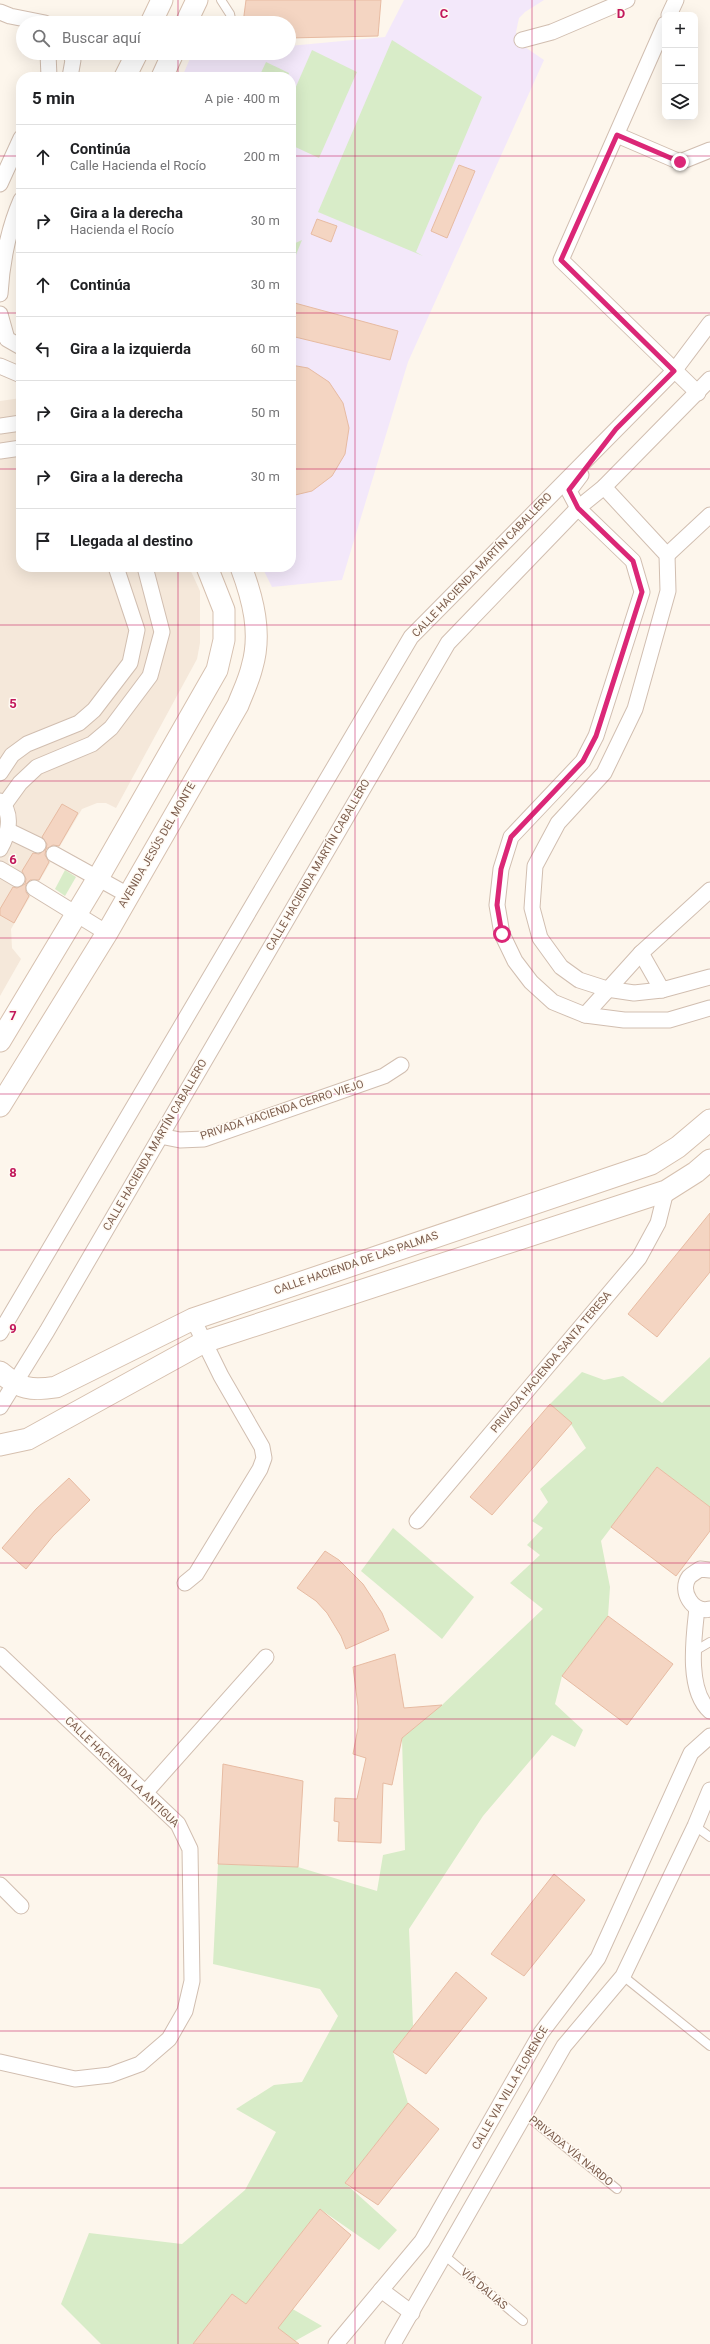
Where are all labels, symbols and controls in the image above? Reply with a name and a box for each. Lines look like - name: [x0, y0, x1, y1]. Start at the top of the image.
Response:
- text: C: [440, 6, 449, 21]
- text: D: [617, 6, 625, 21]
- map controls: [662, 12, 698, 120]
- button: +: [662, 12, 698, 48]
- search box: [16, 16, 296, 60]
- icon: search: [30, 27, 52, 49]
- text: Buscar aquí: [62, 29, 141, 47]
- button: −: [662, 48, 698, 84]
- button: layers: [662, 84, 698, 120]
- text: 5 min: [32, 88, 75, 108]
- text: A pie · 400 m: [205, 91, 280, 106]
- text: Continúa: [70, 140, 131, 158]
- icon: ahead: [32, 146, 54, 168]
- text: 200 m: [243, 149, 280, 164]
- route end: [671, 153, 689, 171]
- text: Calle Hacienda el Rocío: [70, 158, 206, 173]
- text: Gira a la derecha: [70, 204, 183, 222]
- icon: right: [32, 210, 54, 232]
- text: 30 m: [251, 213, 280, 228]
- text: Hacienda el Rocío: [70, 222, 174, 237]
- icon: ahead: [32, 274, 54, 296]
- text: Continúa: [70, 276, 131, 294]
- text: 30 m: [251, 277, 280, 292]
- icon: left: [32, 338, 54, 360]
- text: Gira a la izquierda: [70, 340, 191, 358]
- text: 60 m: [251, 341, 280, 356]
- icon: right: [32, 402, 54, 424]
- text: Gira a la derecha: [70, 404, 183, 422]
- text: 50 m: [251, 405, 280, 420]
- icon: right: [32, 466, 54, 488]
- text: Gira a la derecha: [70, 468, 183, 486]
- text: 30 m: [251, 469, 280, 484]
- street label: CALLE HACIENDA MARTÍN CABALLERO: [409, 490, 555, 640]
- icon: arrive: [32, 530, 54, 552]
- text: Llegada al destino: [70, 532, 193, 550]
- text: 5: [9, 696, 17, 711]
- street label: CALLE HACIENDA MARTÍN CABALLERO: [263, 777, 373, 953]
- street label: AVENIDA JESÚS DEL MONTE: [116, 780, 198, 910]
- text: 6: [9, 852, 17, 867]
- route start: [493, 925, 511, 943]
- text: 7: [9, 1008, 17, 1023]
- street label: CALLE HACIENDA MARTÍN CABALLERO: [100, 1057, 210, 1233]
- street label: PRIVADA HACIENDA CERRO VIEJO: [199, 1077, 365, 1143]
- text: 8: [9, 1165, 17, 1180]
- street label: CALLE HACIENDA DE LAS PALMAS: [272, 1229, 440, 1297]
- street label: PRIVADA HACIENDA SANTA TERESA: [488, 1288, 615, 1435]
- text: 9: [9, 1321, 17, 1336]
- street label: CALLE HACIENDA LA ANTIGUA: [62, 1714, 182, 1831]
- street label: CALLE VIA VILLA FLORENCE: [469, 2024, 551, 2152]
- street label: PRIVADA VÍA NARDO: [526, 2113, 616, 2189]
- street label: VÍA DALIAS: [458, 2266, 510, 2313]

